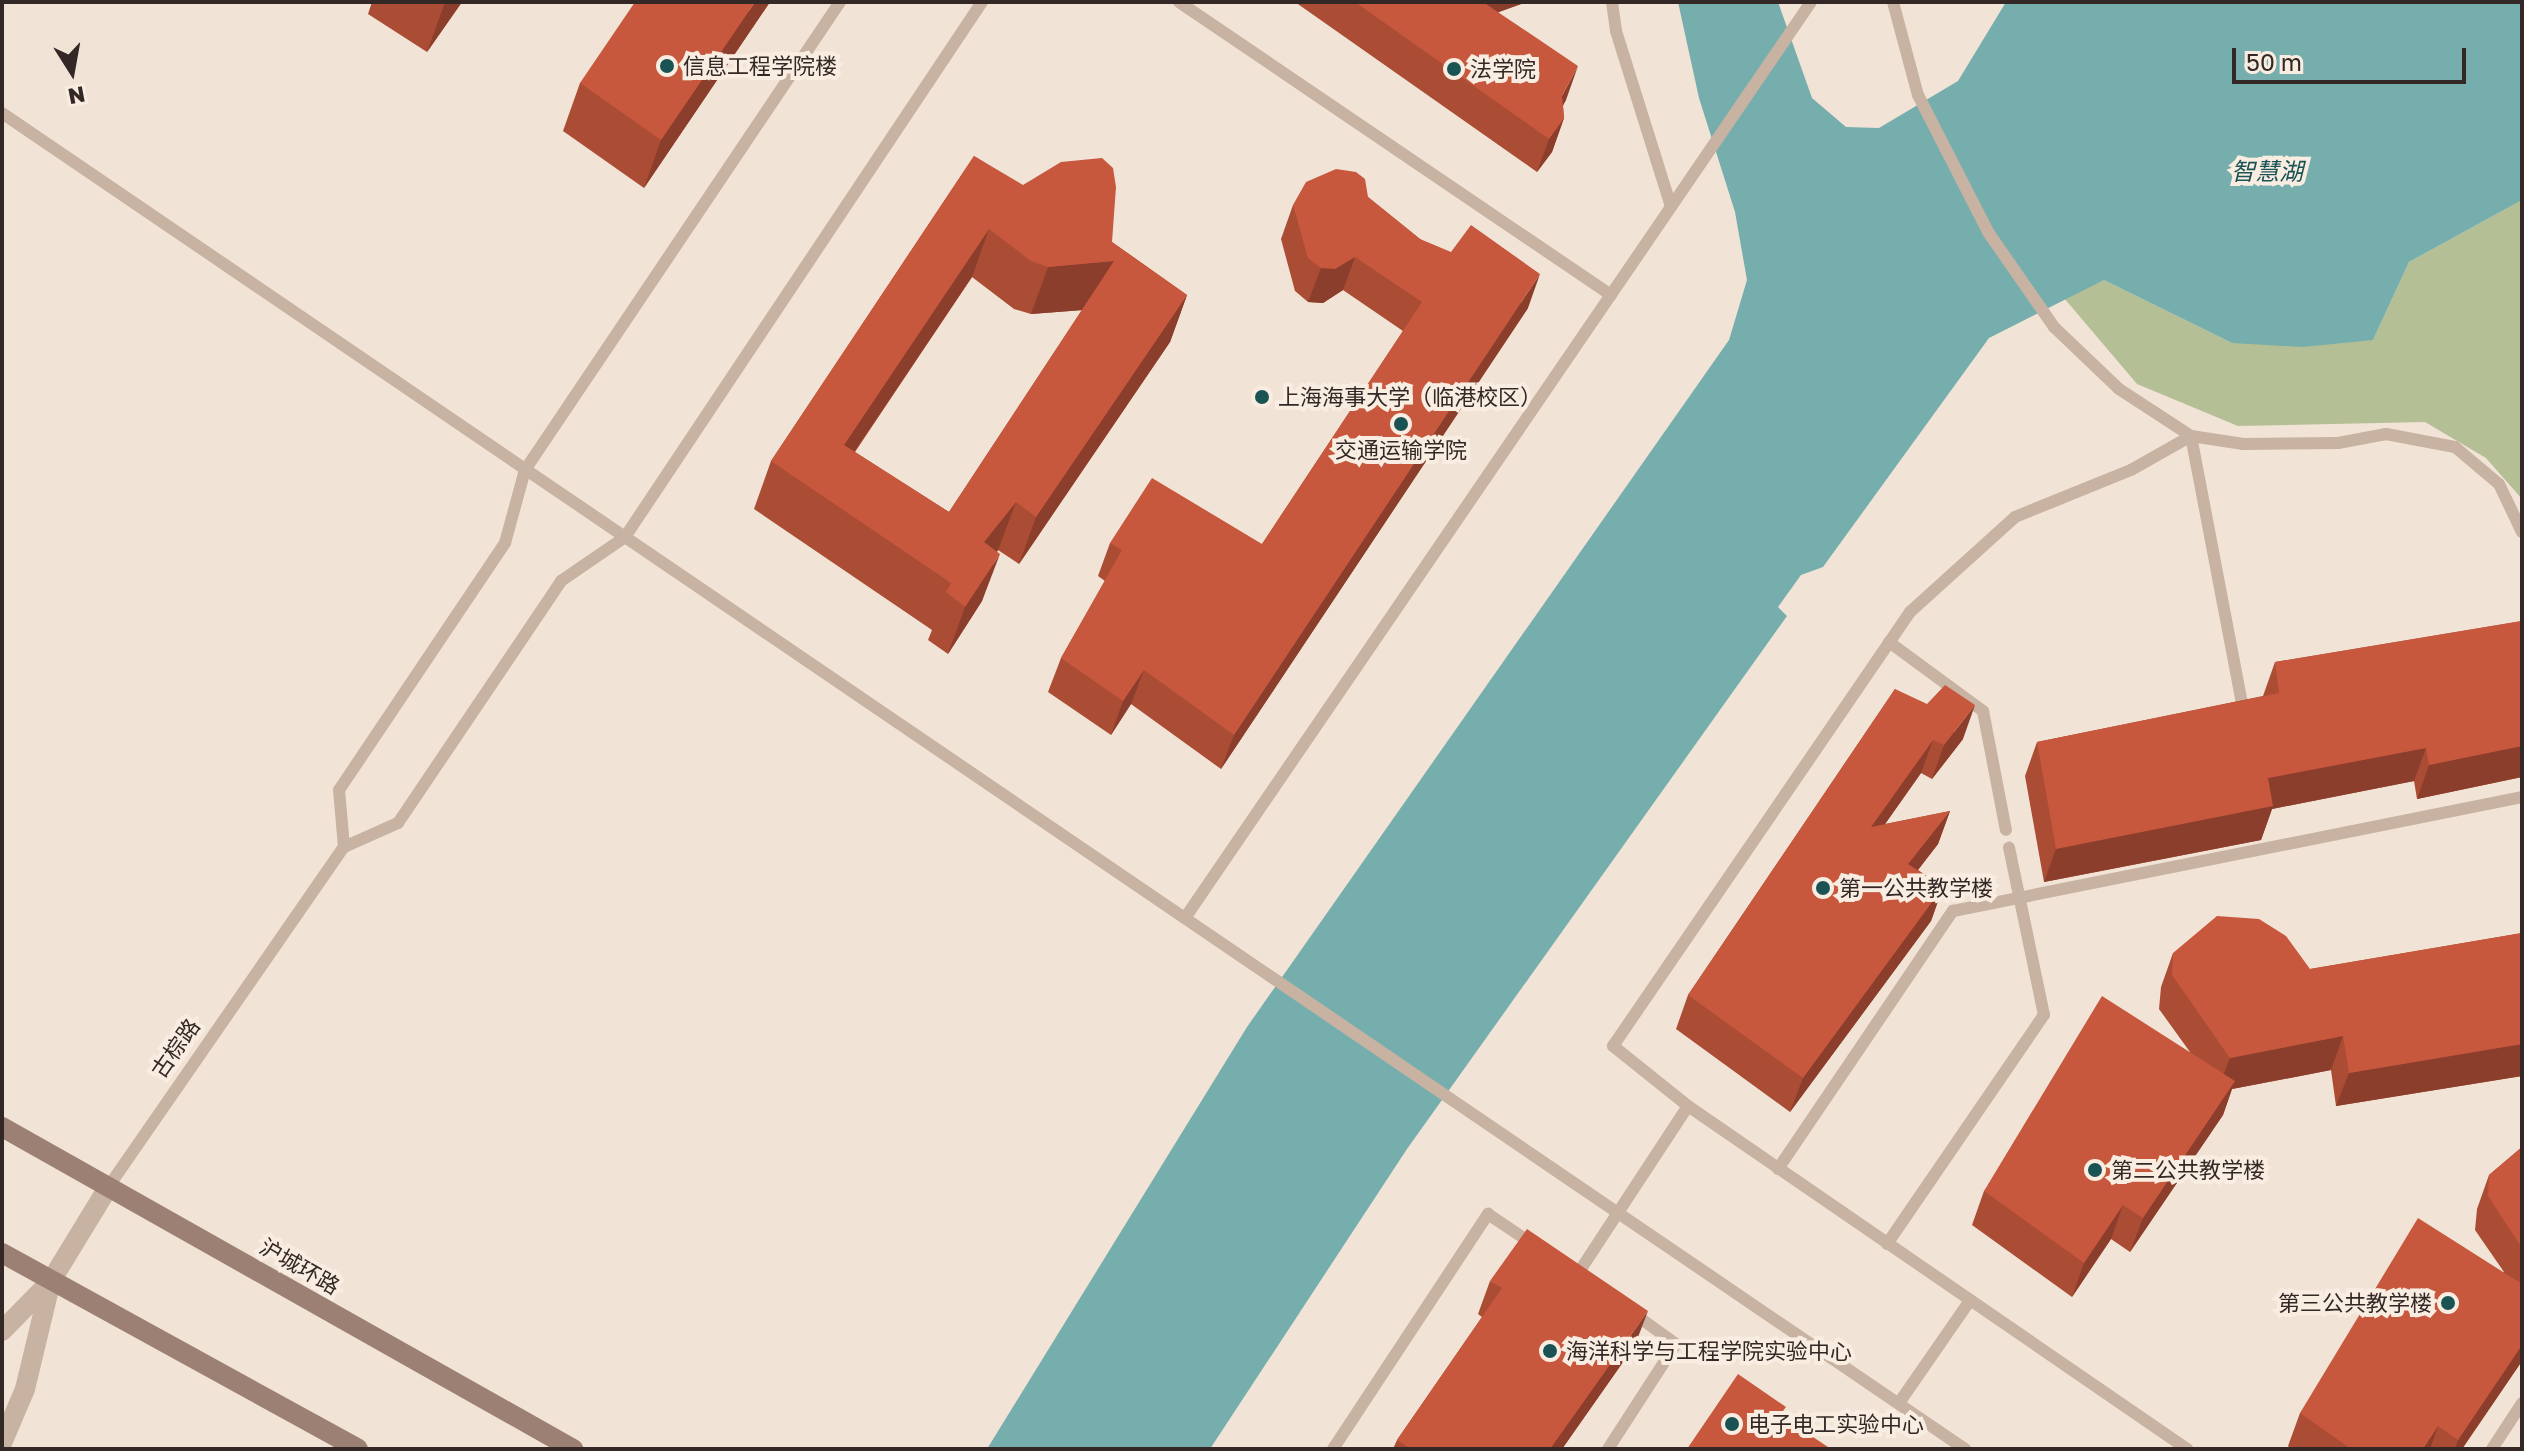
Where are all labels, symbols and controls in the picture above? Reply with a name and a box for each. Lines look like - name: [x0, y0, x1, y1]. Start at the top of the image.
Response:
- north arrow: [32, 32, 112, 112]
- scale bar: [2236, 32, 2470, 82]
- text: 50 m: [2246, 47, 2302, 76]
- place label: 信息工程学院楼: [683, 53, 837, 79]
- place label: 法学院: [1470, 56, 1536, 82]
- marker: 信息工程学院楼: [658, 57, 676, 75]
- marker: 法学院: [1445, 60, 1463, 78]
- text: N: [66, 81, 87, 111]
- water label: 智慧湖: [2231, 157, 2303, 185]
- place label: 上海海事大学（临港校区）: [1278, 384, 1542, 410]
- marker: 上海海事大学（临港校区）: [1253, 388, 1271, 406]
- marker: 交通运输学院: [1392, 415, 1410, 433]
- place label: 交通运输学院: [1335, 437, 1467, 463]
- place label: 第一公共教学楼: [1839, 875, 1993, 901]
- marker: 第一公共教学楼: [1814, 879, 1832, 897]
- street label: 古棕路: [145, 1013, 205, 1083]
- place label: 第二公共教学楼: [2111, 1157, 2265, 1183]
- marker: 第二公共教学楼: [2086, 1161, 2104, 1179]
- street label: 沪城环路: [255, 1233, 345, 1299]
- place label: 第三公共教学楼: [2278, 1290, 2432, 1316]
- marker: 第三公共教学楼: [2439, 1294, 2457, 1312]
- place label: 海洋科学与工程学院实验中心: [1566, 1338, 1852, 1364]
- marker: 海洋科学与工程学院实验中心: [1541, 1342, 1559, 1360]
- place label: 电子电工实验中心: [1748, 1411, 1924, 1437]
- marker: 电子电工实验中心: [1723, 1415, 1741, 1433]

